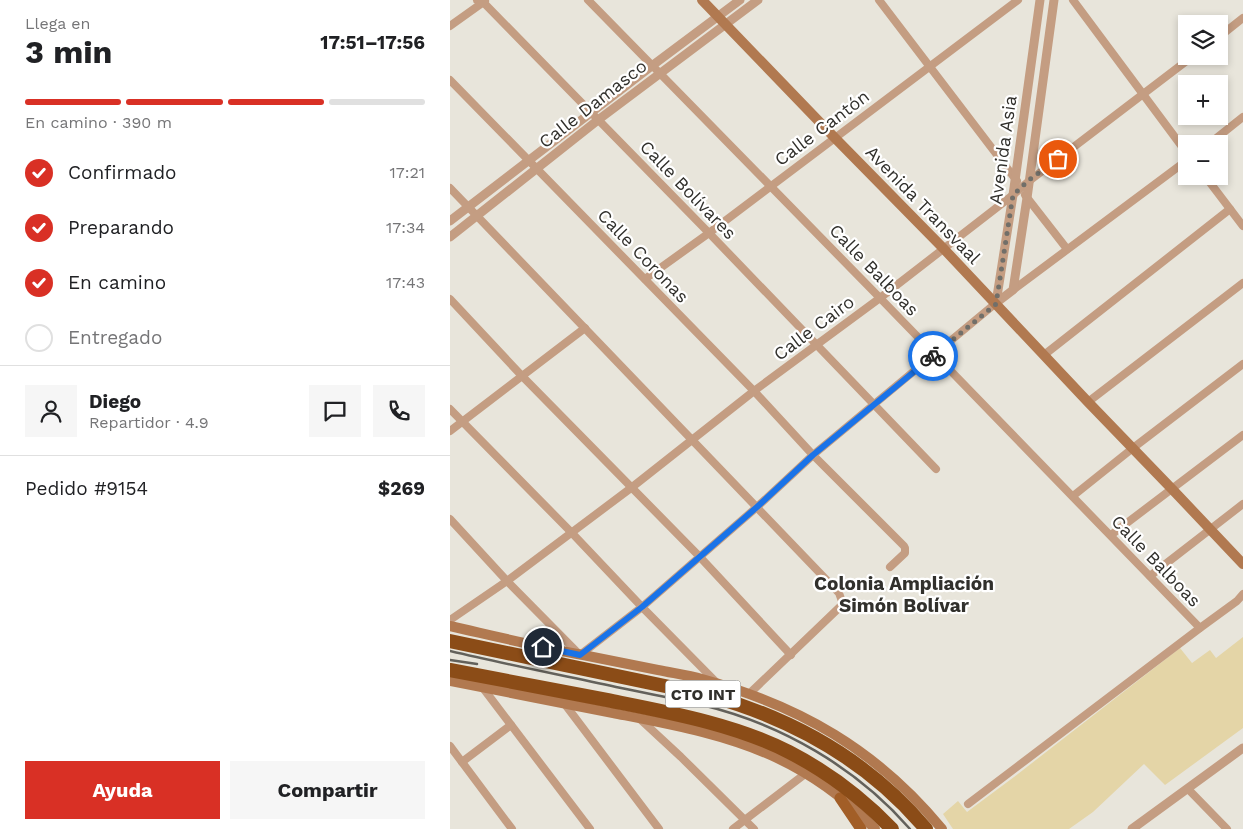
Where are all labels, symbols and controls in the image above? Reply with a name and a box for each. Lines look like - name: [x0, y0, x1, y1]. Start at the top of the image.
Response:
- text: Llega en: [25, 14, 91, 33]
- map controls: [1178, 15, 1228, 185]
- button: layers: [1178, 15, 1228, 65]
- text: 17:51–17:56: [320, 31, 425, 54]
- text: 3 min: [25, 33, 112, 71]
- street label: Calle Damasco: [535, 55, 651, 152]
- button: +: [1178, 75, 1228, 125]
- street label: Calle Cantón: [770, 85, 873, 170]
- street label: Avenida Asia: [984, 94, 1021, 206]
- text: En camino · 390 m: [25, 113, 172, 132]
- button: −: [1178, 135, 1228, 185]
- street label: Calle Bolívares: [636, 136, 741, 243]
- pin: [1037, 138, 1079, 180]
- street label: Avenida Transvaal: [862, 141, 985, 268]
- icon: bag: [1044, 145, 1072, 173]
- icon: check: [25, 159, 53, 187]
- text: Confirmado: [68, 161, 177, 184]
- text: 17:21: [389, 163, 425, 182]
- street label: Calle Coronas: [593, 205, 693, 307]
- icon: check: [25, 214, 53, 242]
- text: Preparando: [68, 216, 174, 239]
- text: 17:34: [386, 218, 425, 237]
- street label: Calle Balboas: [825, 219, 923, 320]
- icon: check: [25, 269, 53, 297]
- text: En camino: [68, 271, 166, 294]
- text: 17:43: [386, 273, 425, 292]
- street label: Calle Cairo: [769, 291, 858, 365]
- text: Entregado: [68, 326, 162, 349]
- courier: [908, 331, 958, 381]
- icon: bike: [919, 342, 947, 370]
- button: person: [25, 385, 77, 437]
- button: chat: [309, 385, 361, 437]
- button: phone: [373, 385, 425, 437]
- text: Diego: [89, 390, 141, 413]
- text: Repartidor · 4.9: [89, 413, 209, 432]
- text: Pedido #9154: [25, 477, 148, 500]
- text: $269: [378, 477, 425, 500]
- street label: Calle Balboas: [1107, 510, 1205, 611]
- district label: Colonia Ampliación Simón Bolívar: [814, 572, 994, 617]
- pin: [522, 626, 564, 668]
- icon: home: [529, 633, 557, 661]
- road number: CTO INT: [666, 681, 740, 708]
- button: Ayuda: [25, 761, 220, 819]
- button: Compartir: [230, 761, 425, 819]

